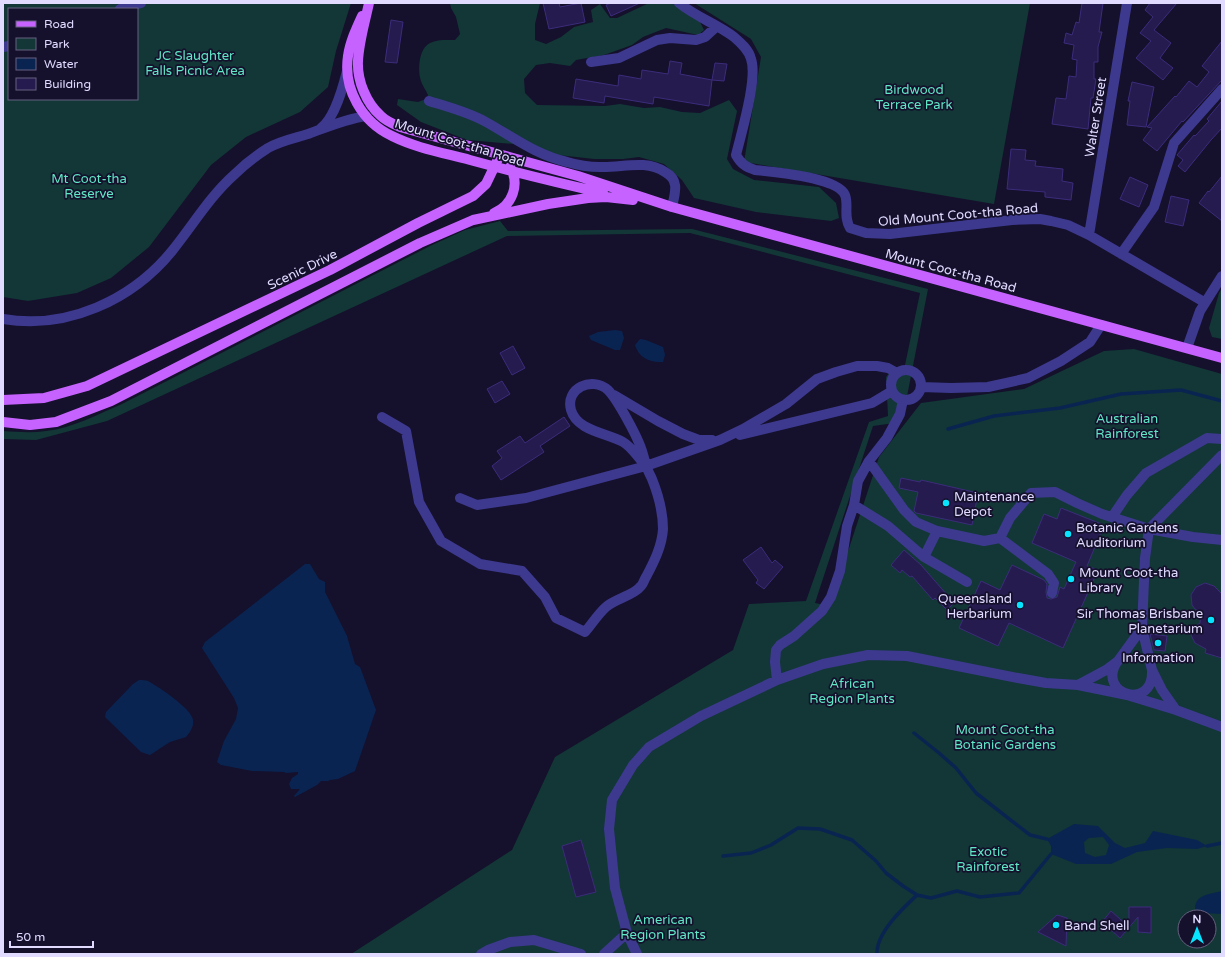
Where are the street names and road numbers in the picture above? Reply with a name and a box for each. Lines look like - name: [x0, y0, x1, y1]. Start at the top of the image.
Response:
- street label: Walter Street: [1082, 76, 1110, 158]
- street label: Mount Coot-tha Road: [393, 116, 527, 170]
- street label: Old Mount Coot-tha Road: [877, 200, 1039, 230]
- street label: Scenic Drive: [265, 246, 340, 294]
- street label: Mount Coot-tha Road: [883, 246, 1018, 296]

